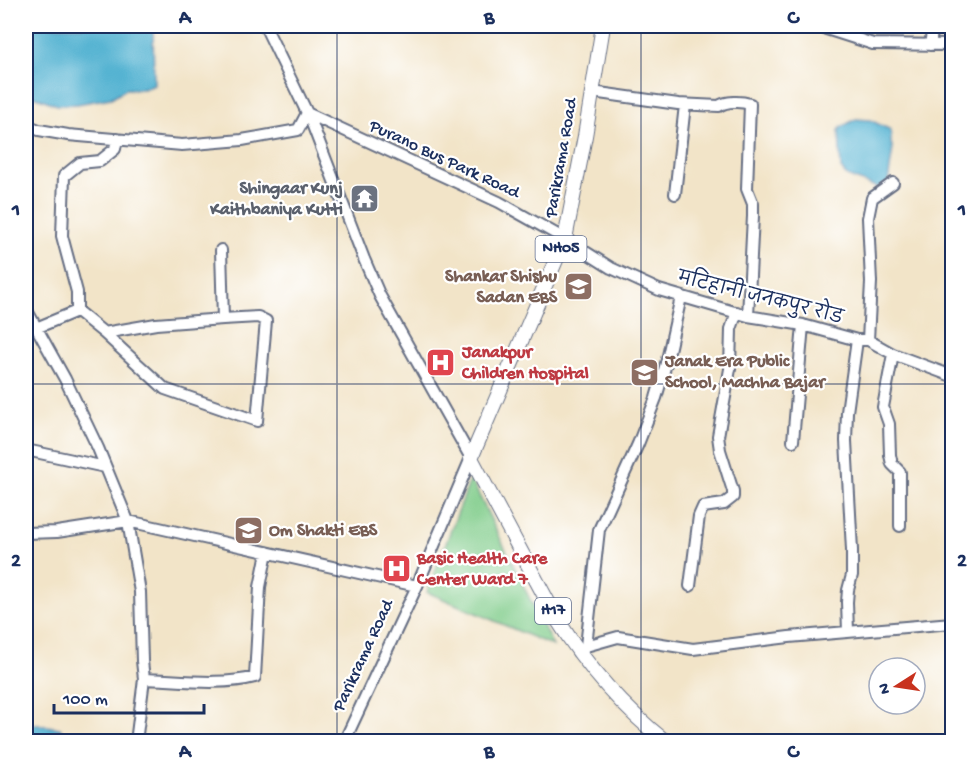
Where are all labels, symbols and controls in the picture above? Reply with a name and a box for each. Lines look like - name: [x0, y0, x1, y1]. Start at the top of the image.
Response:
- text: A: [178, 8, 193, 31]
- text: B: [483, 8, 495, 31]
- text: C: [787, 8, 801, 31]
- street label: Parikrama Road: [541, 95, 583, 220]
- street label: Purano Bus Park Road: [365, 116, 524, 205]
- place label: Shingaar Kunj Kaithbaniya Kutti: [209, 179, 343, 221]
- temple icon: Shingaar Kunj Kaithbaniya Kutti: [348, 183, 380, 215]
- text: 1: [11, 200, 20, 223]
- text: 1: [957, 200, 966, 223]
- road number: NH05: [536, 236, 586, 262]
- street label: मटिहानी जनकपुर रोड: [674, 262, 848, 331]
- place label: Shankar Shishu Sadan EBS: [445, 267, 558, 309]
- school or university icon: Shankar Shishu Sadan EBS: [562, 271, 594, 303]
- place label: Janakpur Children Hospital: [461, 343, 589, 385]
- hospital icon: Janakpur Children Hospital: [425, 347, 457, 379]
- place label: Janak Era Public School, Machha Bajar: [664, 352, 827, 394]
- school or university icon: Janak Era Public School, Machha Bajar: [628, 356, 660, 388]
- school or university icon: Om Shakti EBS: [232, 515, 264, 547]
- place label: Om Shakti EBS: [269, 521, 378, 542]
- place label: Basic Health Care Center Ward 7: [416, 549, 548, 591]
- text: 2: [11, 551, 21, 574]
- text: 2: [957, 551, 967, 574]
- hospital icon: Basic Health Care Center Ward 7: [380, 553, 412, 585]
- street label: Parikrama Road: [329, 595, 400, 716]
- road number: H17: [535, 598, 571, 624]
- north arrow: [867, 656, 927, 716]
- scale bar: [54, 677, 204, 715]
- text: N: [875, 681, 896, 695]
- text: 100 m: [62, 690, 108, 711]
- text: A: [178, 742, 193, 765]
- text: B: [483, 742, 495, 765]
- text: C: [787, 742, 801, 765]

